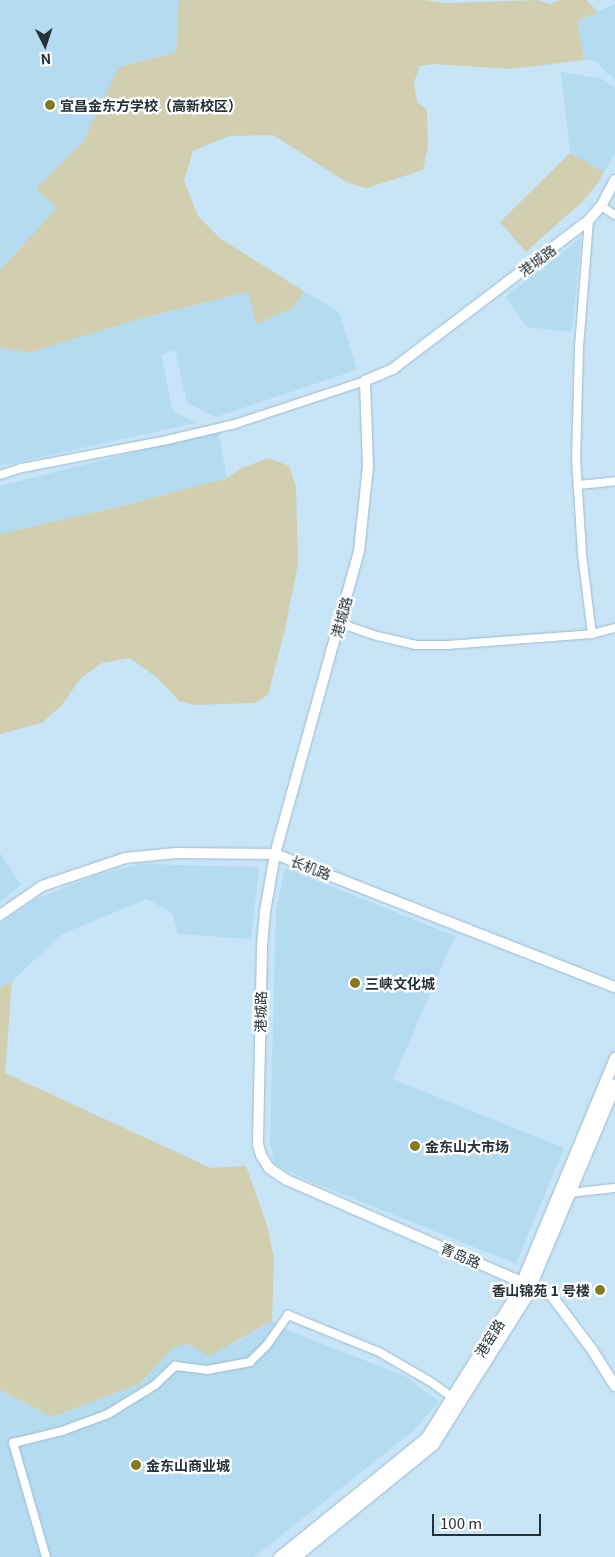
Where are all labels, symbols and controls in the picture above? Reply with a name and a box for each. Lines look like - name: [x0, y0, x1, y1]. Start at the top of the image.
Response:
- north arrow: [20, 20, 70, 70]
- text: N: [40, 50, 52, 70]
- place label: 宜昌金东方学校（高新校区）: [60, 97, 242, 113]
- marker: 宜昌金东方学校（高新校区）: [44, 99, 56, 111]
- street label: 港城路: [515, 241, 559, 279]
- street label: 港城路: [327, 595, 355, 639]
- street label: 长机路: [288, 852, 334, 882]
- place label: 三峡文化城: [365, 975, 435, 991]
- marker: 三峡文化城: [349, 977, 361, 989]
- street label: 港城路: [251, 991, 269, 1033]
- place label: 金东山大市场: [425, 1138, 509, 1154]
- marker: 金东山大市场: [409, 1140, 421, 1152]
- street label: 青岛路: [438, 1239, 484, 1271]
- place label: 香山锦苑 1 号楼: [491, 1282, 590, 1298]
- marker: 香山锦苑 1 号楼: [594, 1284, 606, 1296]
- street label: 港窑路: [471, 1316, 507, 1360]
- place label: 金东山商业城: [146, 1457, 230, 1473]
- marker: 金东山商业城: [130, 1459, 142, 1471]
- scale bar: [435, 1504, 544, 1536]
- text: 100 m: [440, 1512, 482, 1533]

